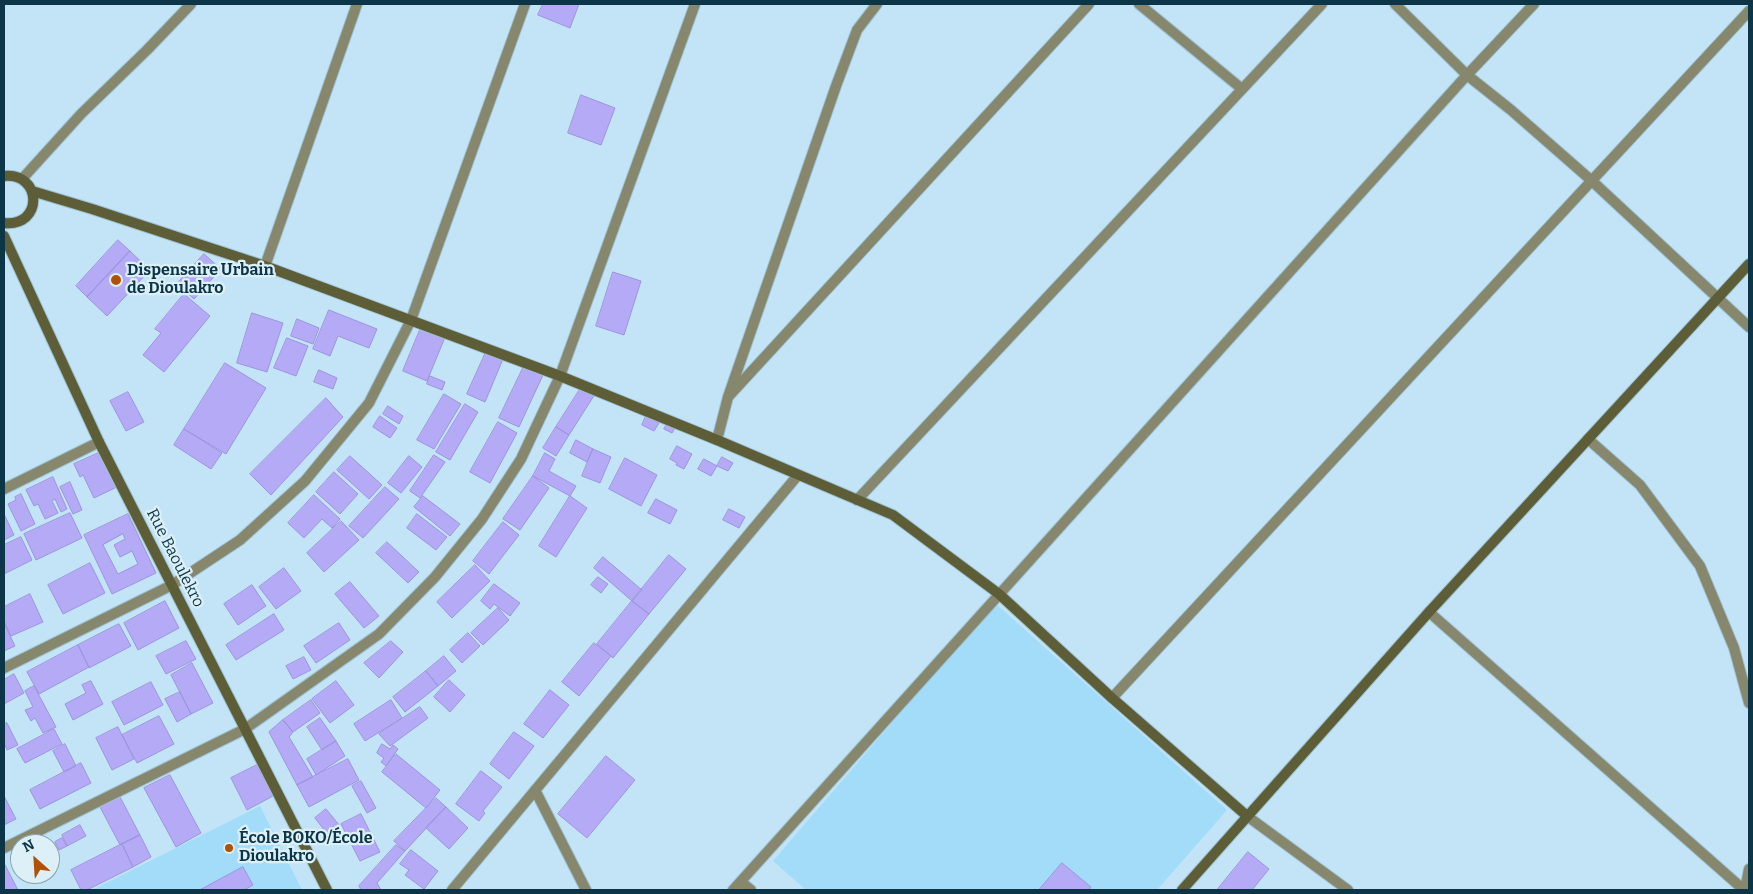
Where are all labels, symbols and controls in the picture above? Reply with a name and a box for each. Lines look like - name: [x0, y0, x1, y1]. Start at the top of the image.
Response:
- place label: Dispensaire Urbain de Dioulakro: [127, 261, 274, 299]
- marker: Dispensaire Urbain de Dioulakro: [109, 273, 123, 287]
- street label: Rue Baoulekro: [142, 506, 208, 610]
- place label: École BOKO/École Dioulakro: [239, 829, 372, 867]
- north arrow: [10, 834, 60, 884]
- text: N: [20, 836, 37, 856]
- marker: École BOKO/École Dioulakro: [223, 842, 235, 854]

